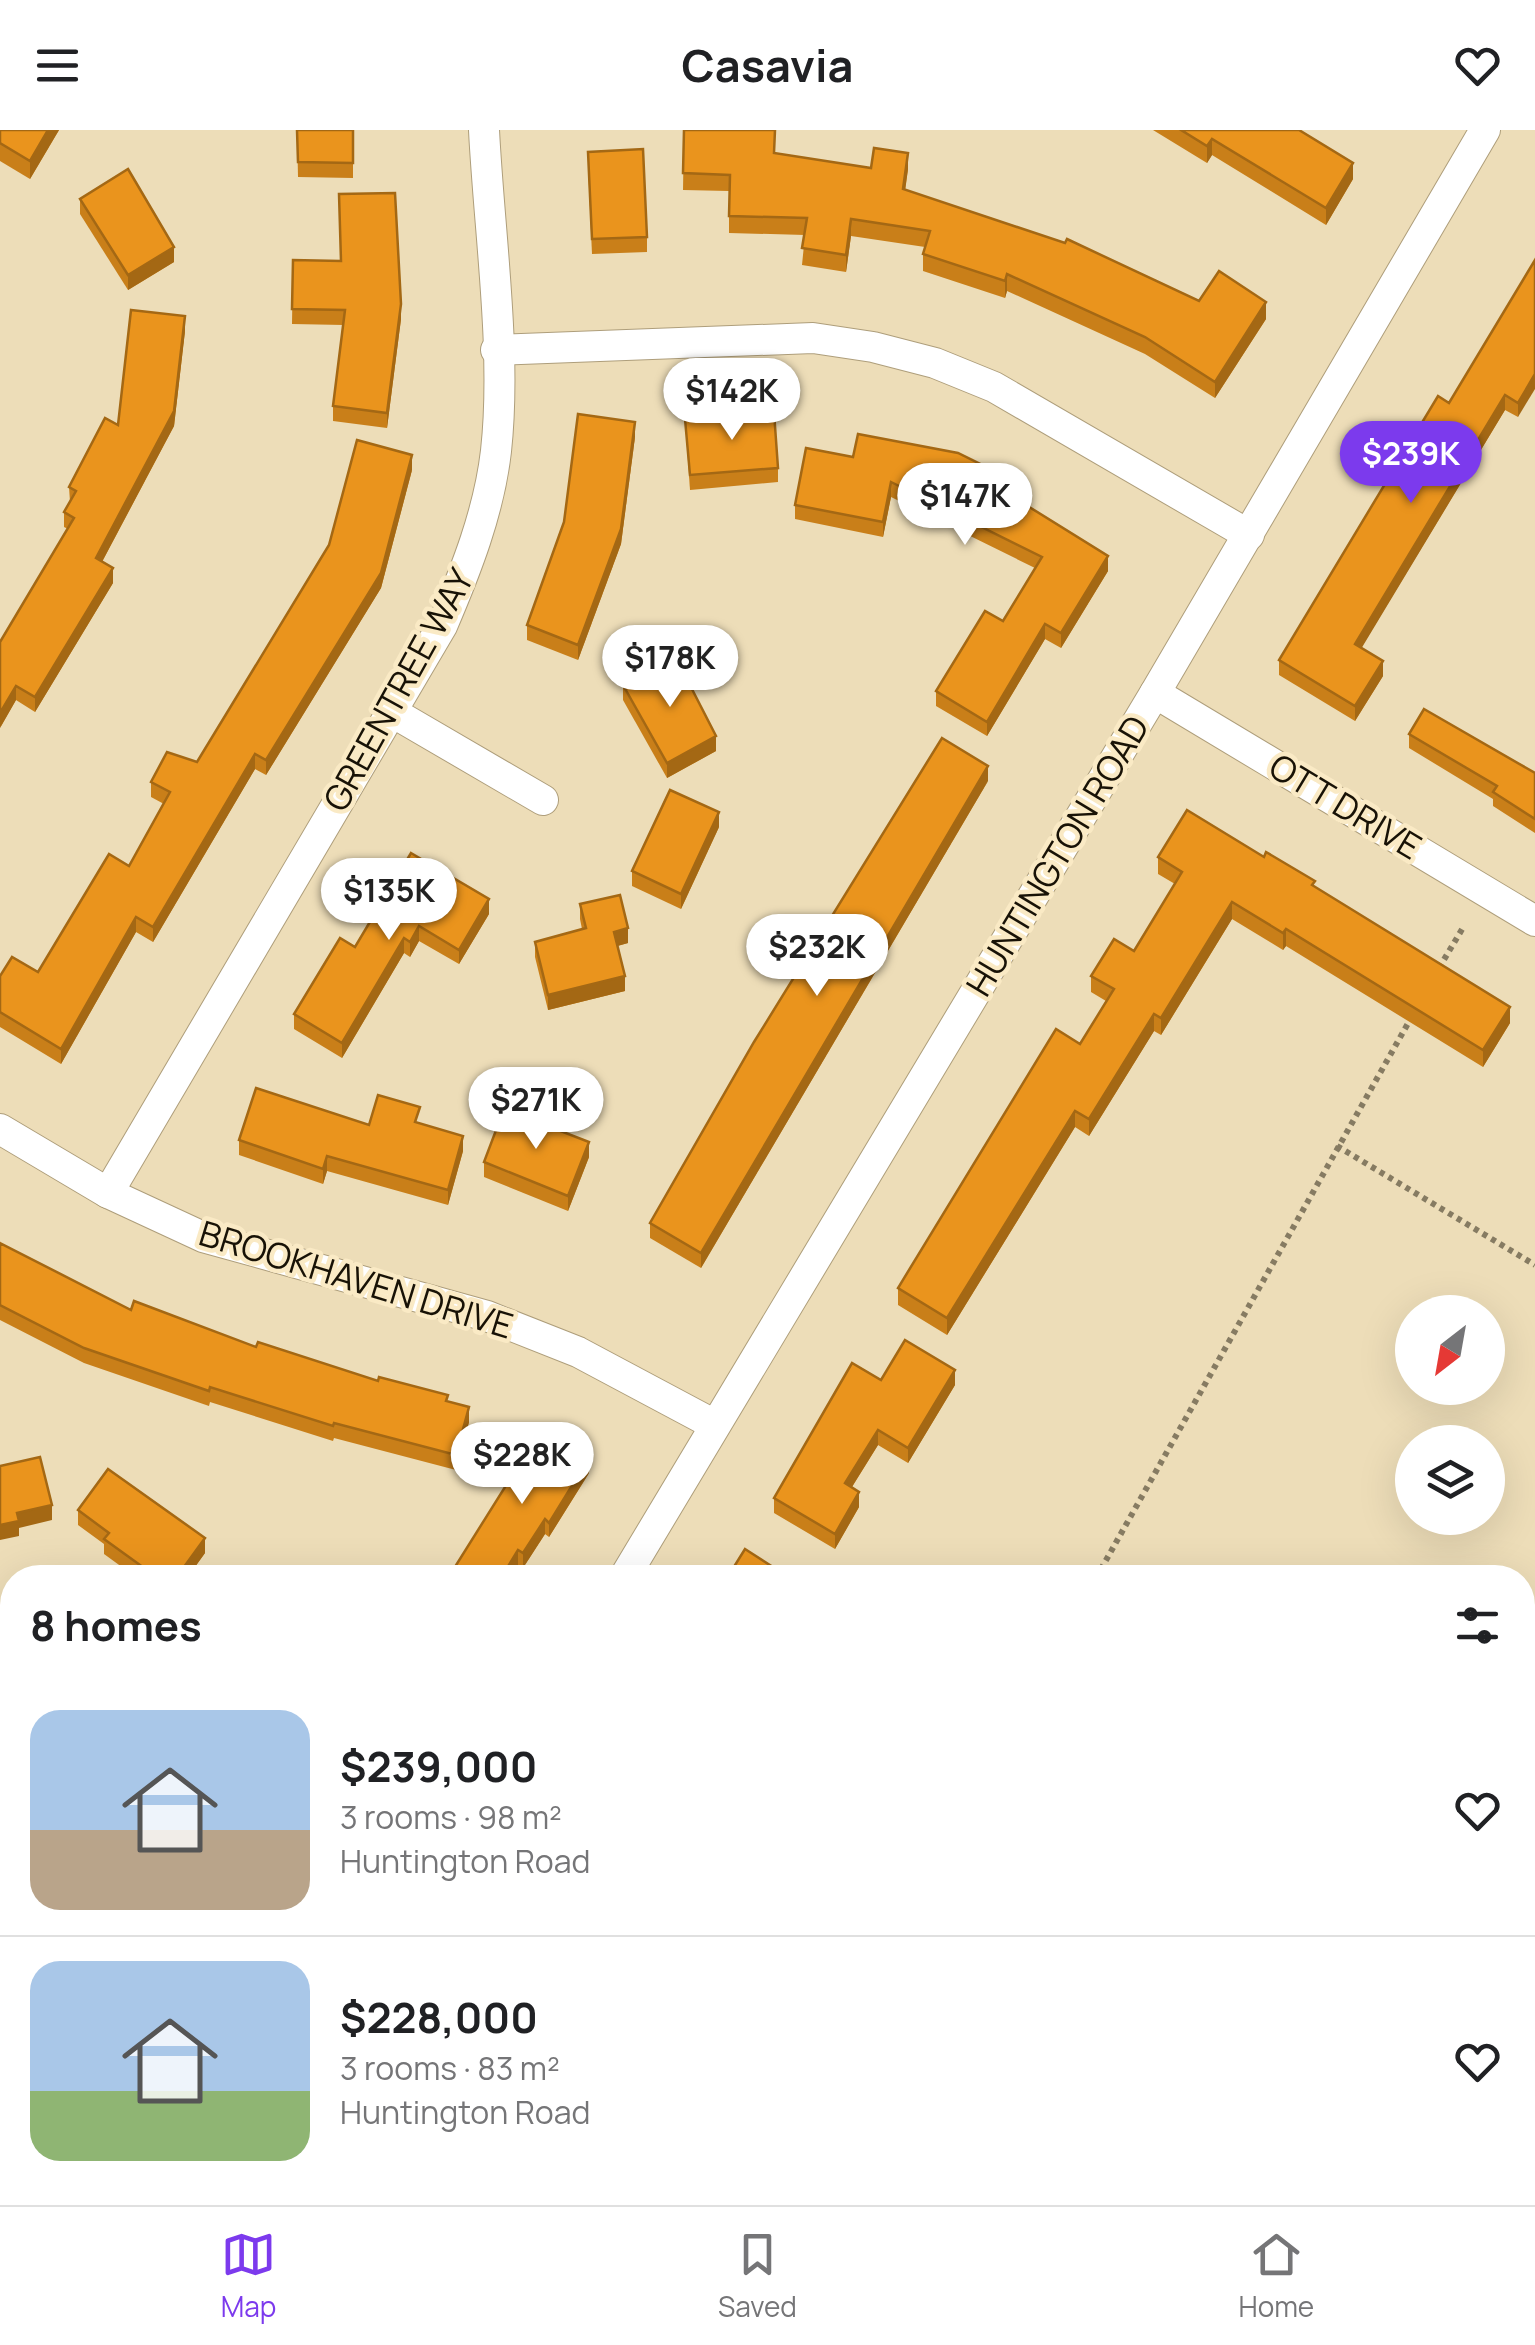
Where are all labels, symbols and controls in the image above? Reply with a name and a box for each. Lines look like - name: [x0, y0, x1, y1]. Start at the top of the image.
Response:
- text: Casavia: [682, 34, 853, 96]
- icon: menu: [30, 38, 85, 93]
- icon: heart: [1450, 38, 1505, 93]
- pin: $142K: [662, 358, 802, 443]
- text: $142K: [685, 368, 779, 412]
- pin: $239K: [1341, 421, 1481, 506]
- text: $239K: [1362, 431, 1460, 475]
- pin: $147K: [895, 463, 1035, 548]
- text: $147K: [919, 473, 1011, 517]
- street label: GREENTREE WAY: [312, 559, 485, 819]
- pin: $178K: [600, 625, 740, 710]
- text: $178K: [624, 635, 716, 679]
- street label: HUNTINGTON ROAD: [954, 706, 1160, 1005]
- street label: OTT DRIVE: [1261, 742, 1430, 870]
- pin: $135K: [319, 858, 459, 943]
- text: $135K: [343, 868, 435, 912]
- pin: $232K: [747, 914, 887, 999]
- text: $232K: [768, 924, 866, 968]
- pin: $271K: [466, 1067, 606, 1152]
- text: $271K: [491, 1077, 581, 1121]
- street label: BROOKHAVEN DRIVE: [194, 1209, 519, 1350]
- north arrow: [1395, 1295, 1505, 1405]
- map controls: [1395, 1295, 1505, 1535]
- pin: $228K: [452, 1422, 592, 1507]
- button: layers: [1395, 1425, 1505, 1535]
- text: $228K: [473, 1432, 571, 1476]
- text: 8 homes: [30, 1596, 202, 1654]
- icon: filters: [1450, 1598, 1505, 1653]
- text: $239,000: [340, 1737, 537, 1795]
- icon: home: [110, 1750, 230, 1870]
- icon: heart: [1450, 1783, 1505, 1838]
- text: 3 rooms · 98 m²: [340, 1795, 562, 1839]
- text: Huntington Road: [340, 1839, 591, 1883]
- text: $228,000: [340, 1988, 538, 2046]
- icon: home: [110, 2001, 230, 2121]
- icon: heart: [1450, 2034, 1505, 2089]
- text: 3 rooms · 83 m²: [340, 2046, 560, 2090]
- text: Huntington Road: [340, 2090, 591, 2134]
- tab: Map: [221, 2227, 276, 2325]
- tab: Saved: [718, 2227, 797, 2325]
- tab: Home: [1238, 2227, 1314, 2325]

